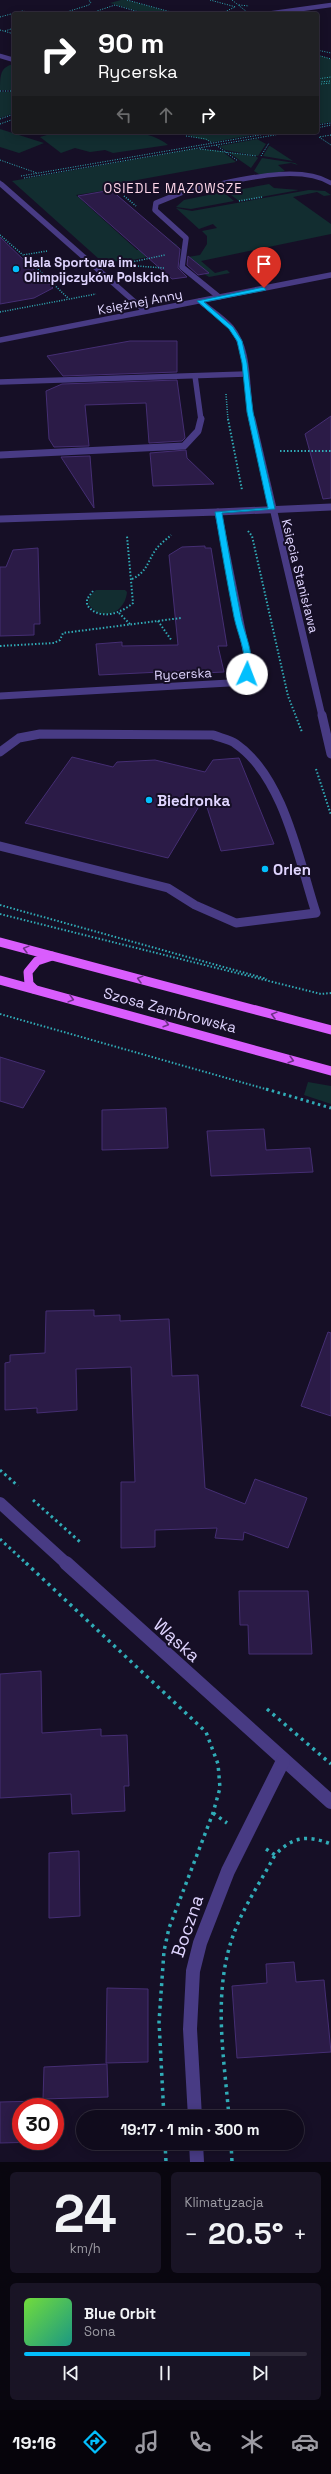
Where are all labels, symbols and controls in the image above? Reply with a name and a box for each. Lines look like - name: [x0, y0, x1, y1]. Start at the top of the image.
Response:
- text: 90 m: [98, 25, 164, 61]
- icon: right: [32, 28, 84, 80]
- text: Rycerska: [98, 60, 178, 83]
- icon: left: [113, 104, 135, 126]
- icon: ahead: [155, 104, 177, 126]
- icon: right: [197, 104, 219, 126]
- district label: OSIEDLE MAZOWSZE: [104, 180, 243, 197]
- pin: [247, 247, 281, 288]
- icon: arrive: [253, 253, 275, 275]
- place label: Hala Sportowa im. Olimpijczyków Polskich: [24, 254, 169, 286]
- marker: Hala Sportowa im. Olimpijczyków Polskich: [11, 264, 21, 274]
- street label: Księżnej Anny: [96, 285, 184, 319]
- street label: Księcia Stanisława: [278, 517, 322, 635]
- position arrow: [226, 653, 268, 695]
- street label: Rycerska: [154, 664, 213, 684]
- place label: Biedronka: [157, 791, 231, 810]
- marker: Biedronka: [144, 795, 154, 805]
- place label: Orlen: [273, 860, 311, 879]
- marker: Orlen: [260, 864, 270, 874]
- one-way arrow: [23, 945, 30, 954]
- one-way arrow: [136, 975, 143, 984]
- street label: Szosa Zambrowska: [101, 983, 239, 1037]
- one-way arrow: [68, 994, 75, 1003]
- one-way arrow: [271, 1011, 277, 1019]
- one-way arrow: [162, 1020, 169, 1028]
- one-way arrow: [287, 1055, 294, 1064]
- street label: Wąska: [149, 1613, 205, 1667]
- street label: Boczna: [166, 1892, 208, 1960]
- speed limit sign: 30: [12, 2098, 64, 2150]
- text: 19:17 · 1 min · 300 m: [120, 2120, 260, 2139]
- text: 24: [54, 2181, 117, 2247]
- text: Klimatyzacja: [185, 2194, 263, 2211]
- text: 20.5°: [208, 2214, 284, 2253]
- text: −: [185, 2220, 198, 2248]
- text: +: [293, 2220, 307, 2248]
- text: km/h: [70, 2240, 101, 2257]
- text: Blue Orbit: [84, 2304, 156, 2323]
- text: Sona: [84, 2323, 115, 2340]
- icon: previous: [60, 2362, 82, 2384]
- icon: pause: [154, 2362, 176, 2384]
- icon: next: [249, 2362, 271, 2384]
- icon: directions: [81, 2428, 109, 2456]
- icon: music: [133, 2428, 161, 2456]
- icon: phone: [186, 2428, 214, 2456]
- icon: climate: [238, 2428, 266, 2456]
- icon: car: [291, 2428, 319, 2456]
- text: 19:16: [12, 2431, 56, 2454]

